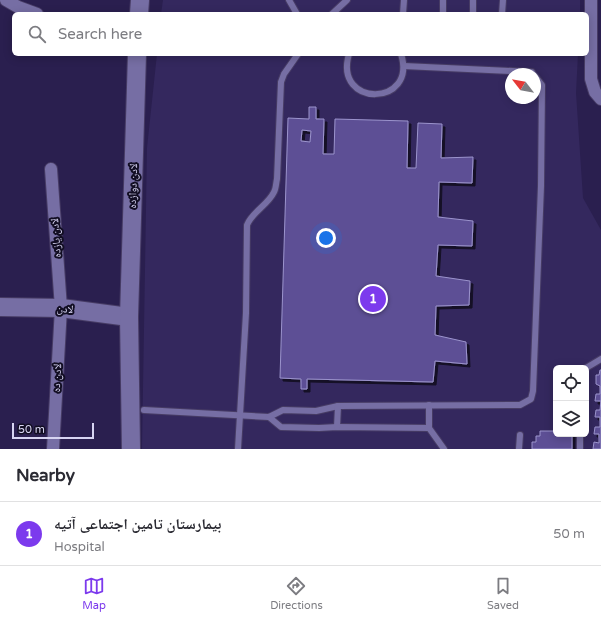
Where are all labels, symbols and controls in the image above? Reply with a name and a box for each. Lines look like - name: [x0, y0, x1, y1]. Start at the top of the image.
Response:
- search box: [12, 12, 589, 56]
- icon: search: [26, 23, 48, 45]
- text: Search here: [58, 25, 142, 43]
- north arrow: [505, 68, 541, 104]
- street label: لادن دوازده: [126, 163, 140, 209]
- street label: لادن یازده: [48, 218, 64, 258]
- your location: [316, 228, 336, 248]
- pin: 1: [360, 284, 386, 314]
- street label: لادن: [56, 302, 74, 316]
- street label: لادن ده: [50, 363, 64, 393]
- map controls: [553, 365, 589, 437]
- button: locate: [553, 365, 589, 401]
- button: layers: [553, 401, 589, 437]
- scale bar: [12, 421, 94, 440]
- text: 50 m: [18, 423, 45, 436]
- text: Nearby: [16, 465, 75, 486]
- text: بیمارستان تامین اجتماعی آتیه: [54, 515, 221, 533]
- text: 1: [25, 526, 33, 542]
- text: 50 m: [553, 526, 585, 542]
- text: Hospital: [54, 539, 105, 555]
- tab: Map: [82, 575, 106, 612]
- tab: Directions: [270, 575, 323, 612]
- tab: Saved: [487, 575, 519, 612]

